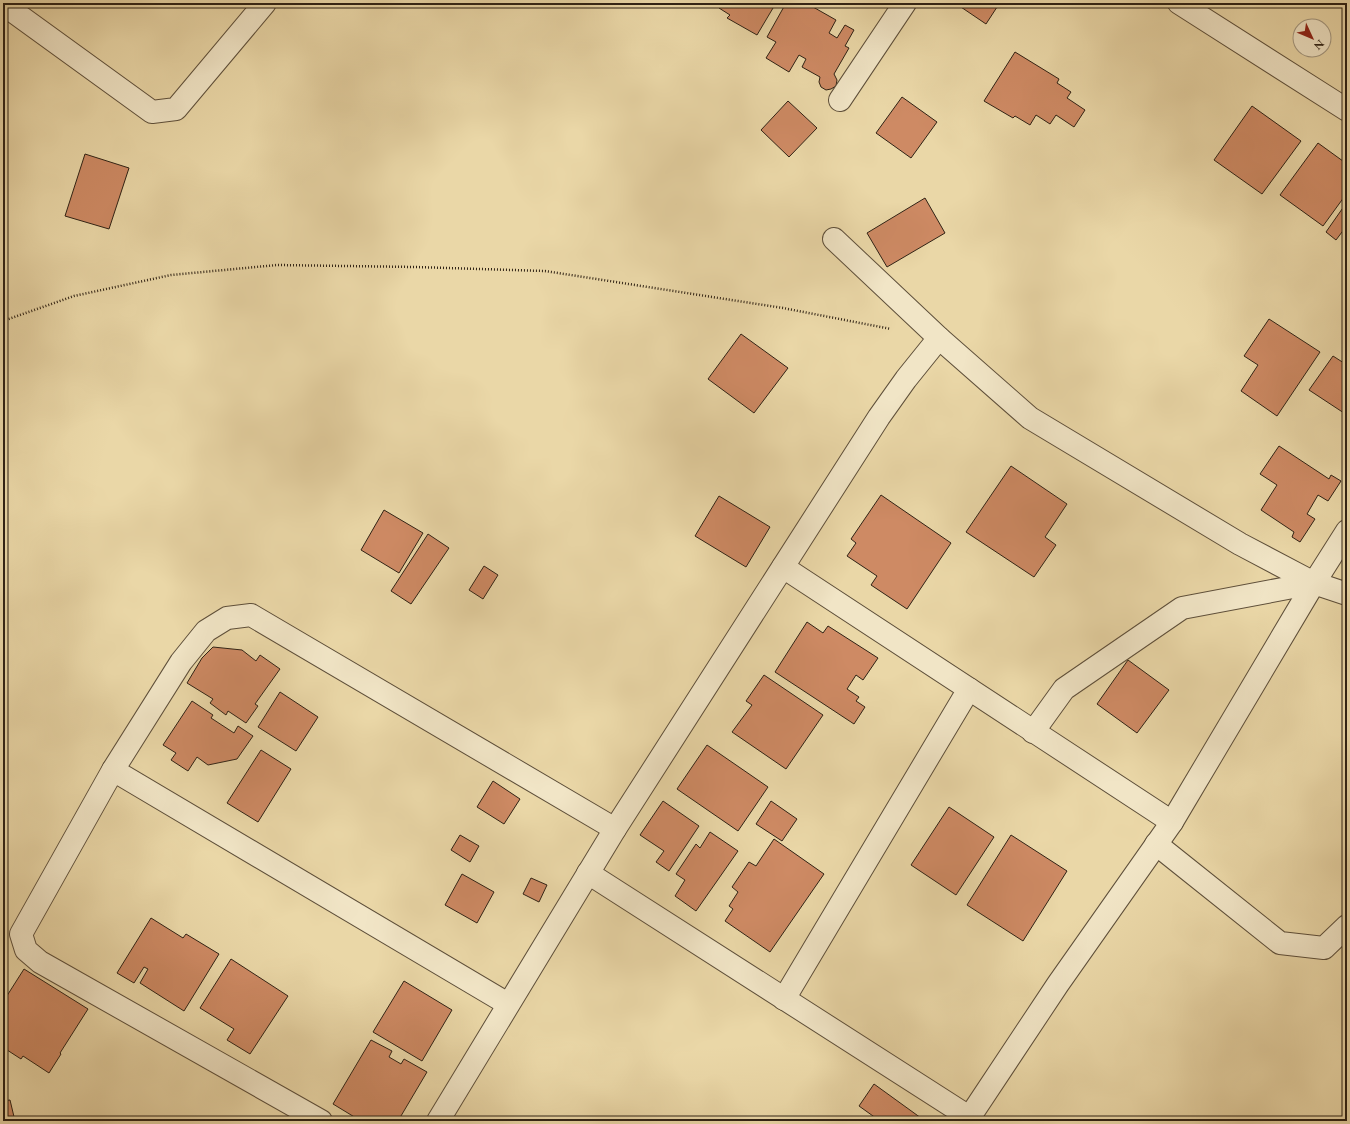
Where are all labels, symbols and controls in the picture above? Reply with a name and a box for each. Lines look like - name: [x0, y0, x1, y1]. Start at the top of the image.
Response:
- north arrow: [1292, 18, 1332, 58]
- text: N: [1311, 37, 1327, 53]

